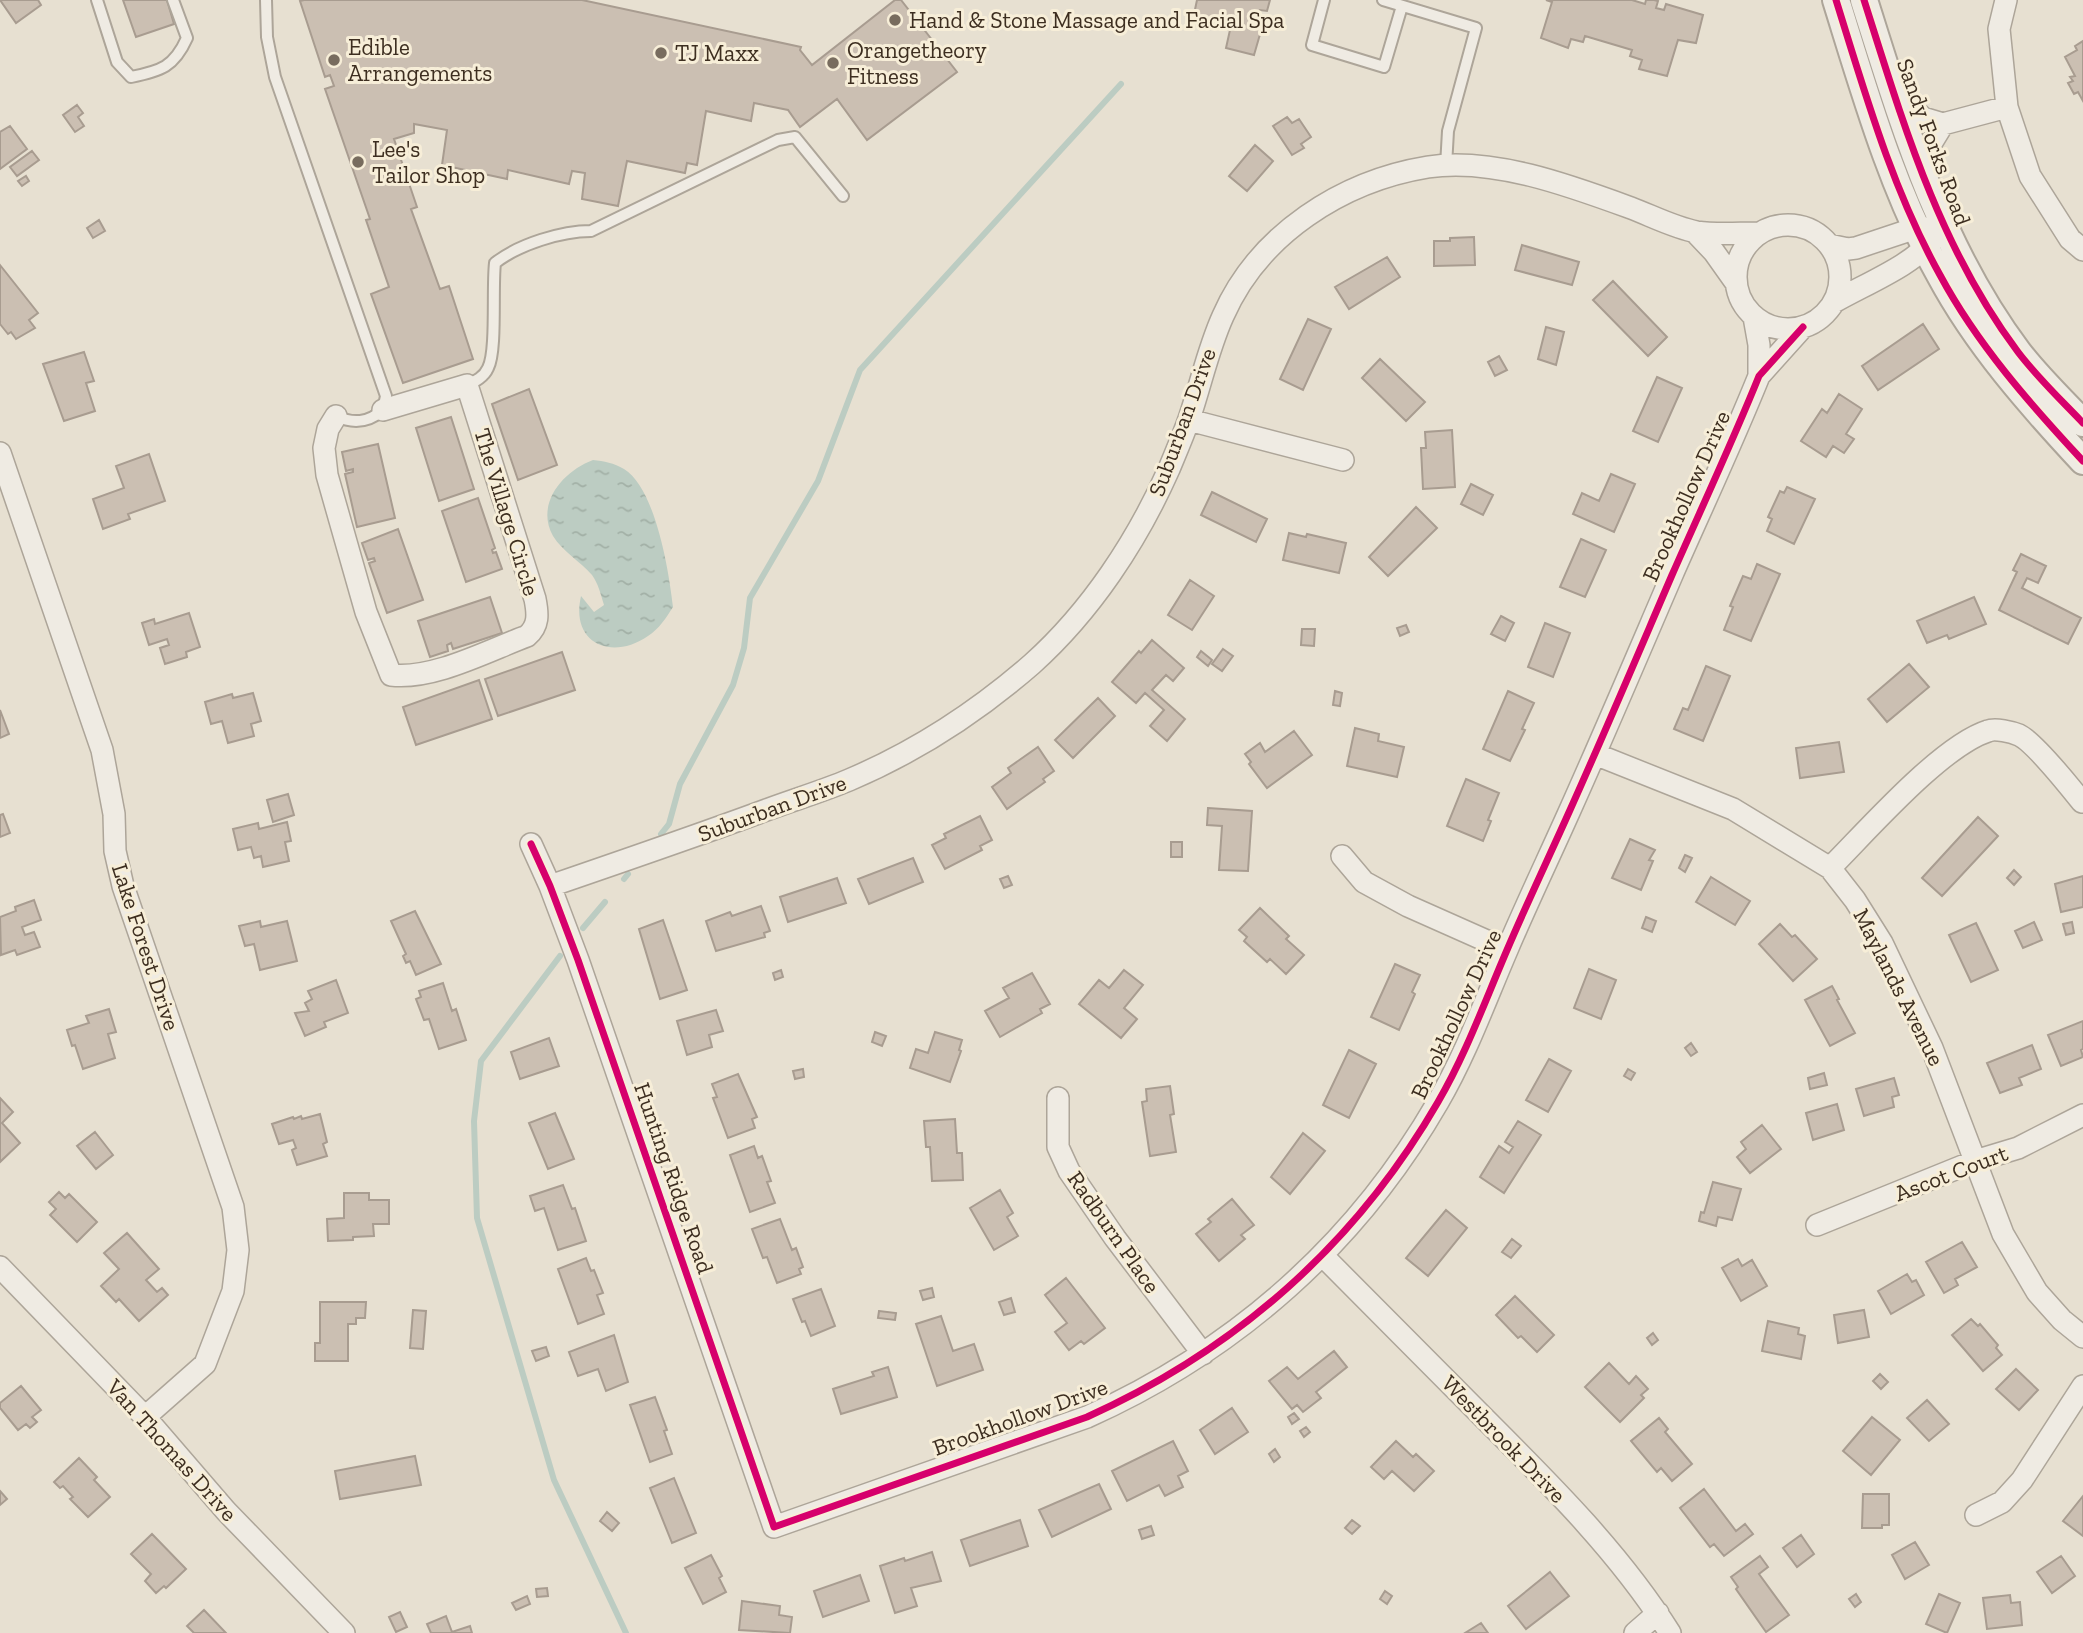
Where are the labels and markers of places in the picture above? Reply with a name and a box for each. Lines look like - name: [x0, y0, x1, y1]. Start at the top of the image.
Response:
- place label: Hand & Stone Massage and Facial Spa: [909, 6, 1284, 34]
- marker: Hand & Stone Massage and Facial Spa: [887, 12, 903, 28]
- place label: Edible Arrangements: [348, 33, 492, 87]
- place label: Orangetheory Fitness: [847, 36, 987, 90]
- place label: TJ Maxx: [675, 39, 759, 67]
- marker: TJ Maxx: [653, 45, 669, 61]
- marker: Edible Arrangements: [326, 52, 342, 68]
- marker: Orangetheory Fitness: [825, 55, 841, 71]
- place label: Lee's Tailor Shop: [372, 135, 485, 189]
- marker: Lee's Tailor Shop: [350, 154, 366, 170]

